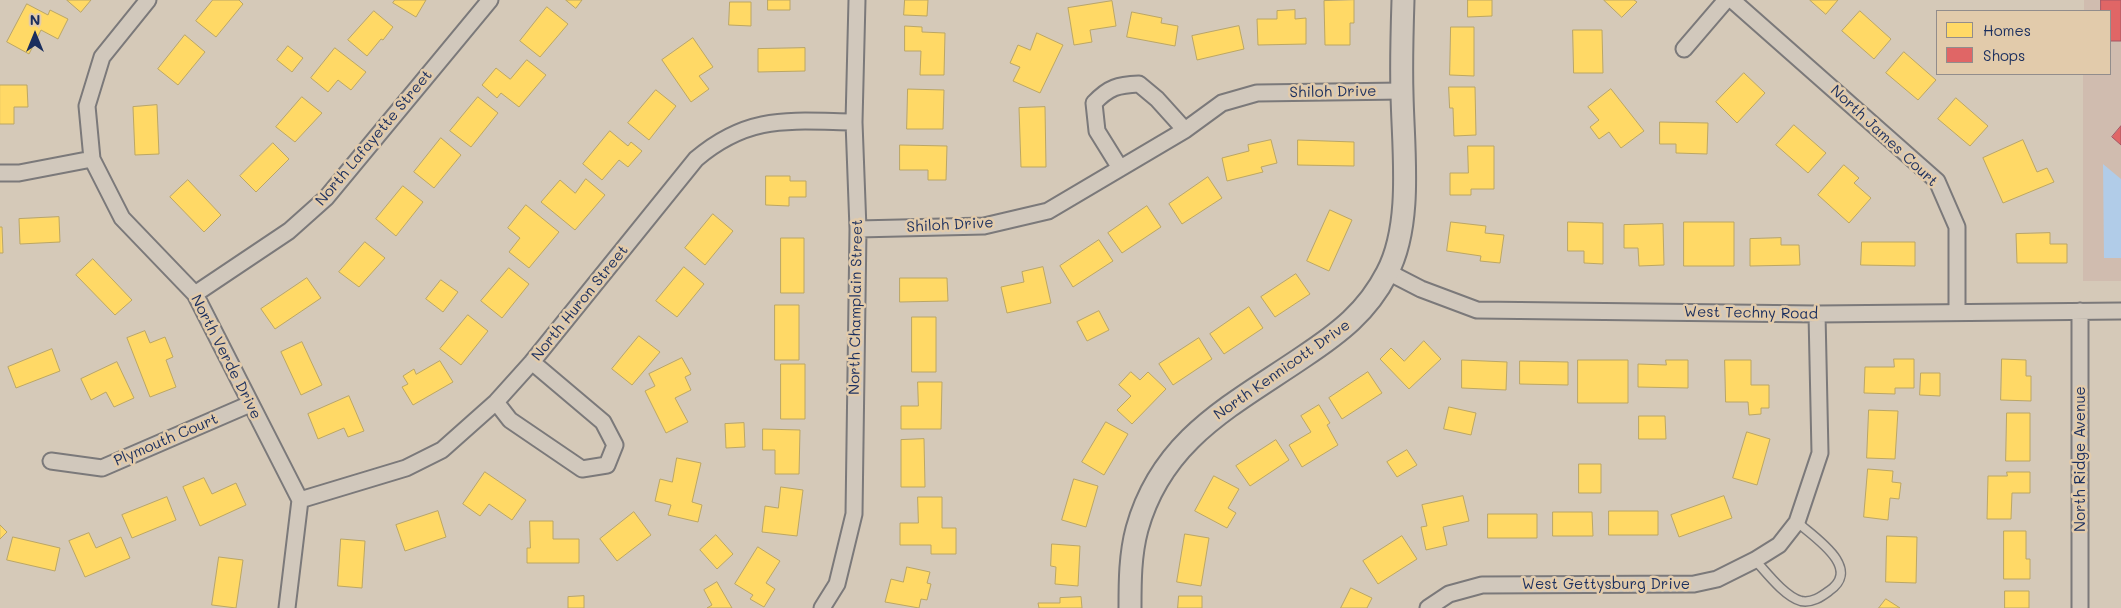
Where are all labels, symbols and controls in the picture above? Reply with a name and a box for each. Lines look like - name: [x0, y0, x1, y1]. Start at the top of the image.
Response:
- north arrow: [10, 10, 60, 60]
- text: N: [30, 10, 40, 29]
- legend: [1936, 10, 2111, 75]
- text: Homes: [1983, 20, 2031, 40]
- text: Shops: [1983, 45, 2025, 65]
- street label: North Lafayette Street: [312, 66, 436, 210]
- street label: Shiloh Drive: [1289, 82, 1377, 102]
- street label: North James Court: [1827, 82, 1941, 190]
- street label: Shiloh Drive: [906, 214, 994, 236]
- street label: North Champlain Street: [845, 219, 867, 395]
- street label: North Huron Street: [528, 242, 632, 364]
- street label: North Verde Drive: [187, 292, 265, 422]
- street label: West Techny Road: [1684, 303, 1818, 323]
- street label: North Kennicott Drive: [1210, 316, 1354, 424]
- street label: North Ridge Avenue: [2071, 386, 2089, 532]
- street label: Plymouth Court: [111, 410, 221, 470]
- street label: West Gettysburg Drive: [1522, 575, 1690, 593]

